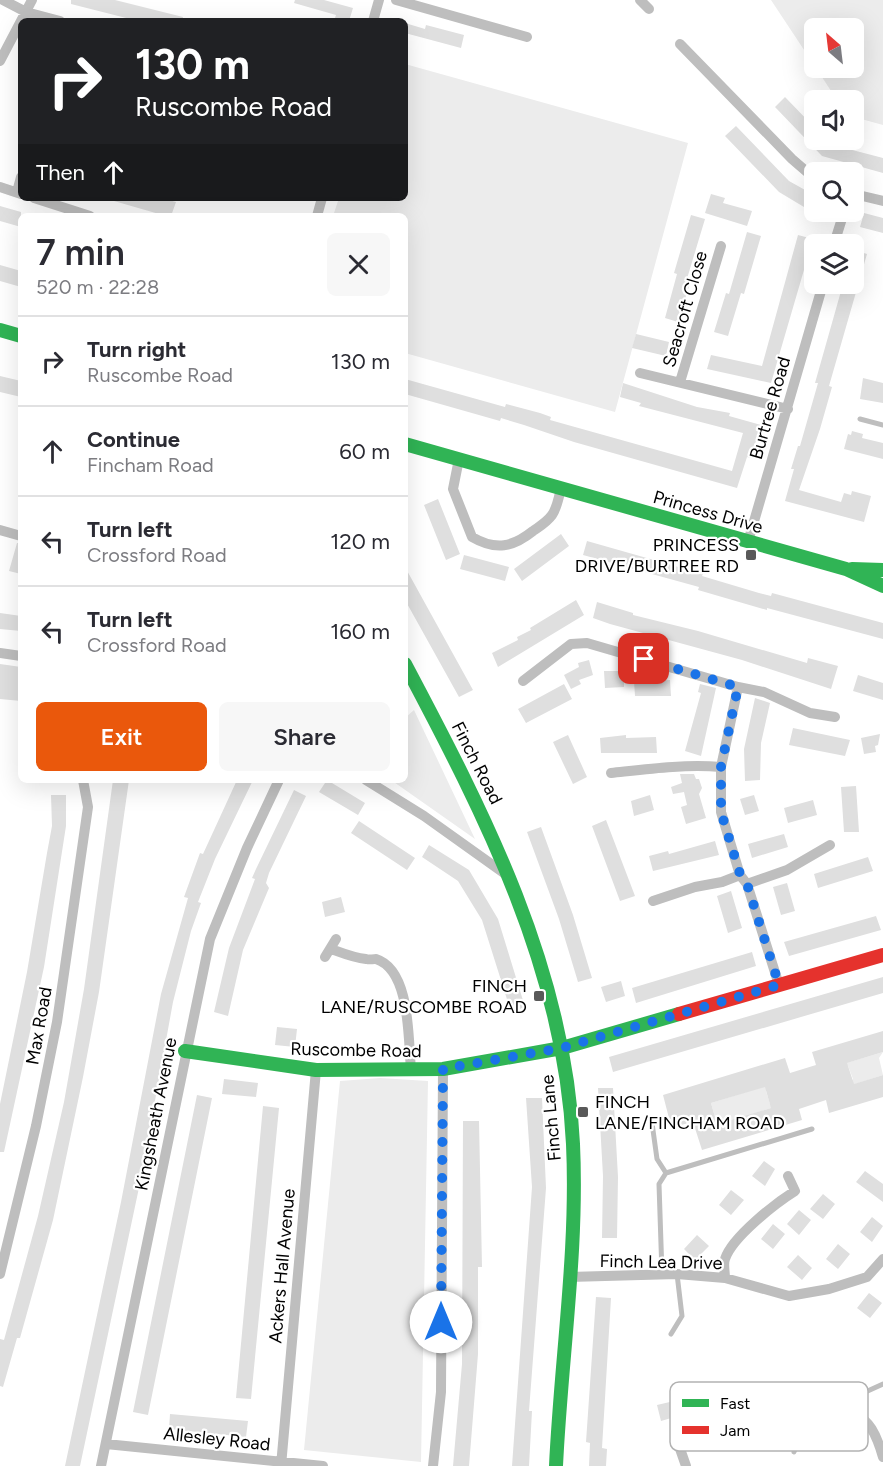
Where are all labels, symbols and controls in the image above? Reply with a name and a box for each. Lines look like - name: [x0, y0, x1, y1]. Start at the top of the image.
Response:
- north arrow: [804, 18, 864, 78]
- map controls: [804, 18, 864, 294]
- text: 130 m: [135, 39, 250, 90]
- icon: right: [36, 42, 114, 120]
- text: Ruscombe Road: [135, 90, 332, 123]
- button: sound: [804, 90, 864, 150]
- icon: ahead: [97, 156, 130, 189]
- text: Then: [36, 159, 85, 186]
- button: search: [804, 162, 864, 222]
- text: 7 min: [36, 231, 125, 274]
- button: close: [327, 233, 390, 296]
- button: layers: [804, 234, 864, 294]
- street label: Seacroft Close: [658, 248, 712, 370]
- text: 520 m · 22:28: [36, 275, 159, 299]
- text: Turn right: [87, 336, 186, 363]
- icon: right: [36, 345, 69, 378]
- text: 130 m: [331, 348, 390, 375]
- street label: Burtree Road: [745, 354, 795, 462]
- text: Ruscombe Road: [87, 363, 233, 387]
- text: Continue: [87, 426, 180, 453]
- icon: ahead: [36, 435, 69, 468]
- text: 60 m: [339, 438, 390, 465]
- text: Fincham Road: [87, 453, 214, 477]
- street label: Princess Drive: [651, 486, 766, 538]
- text: Turn left: [87, 516, 173, 543]
- icon: left: [36, 525, 69, 558]
- text: 120 m: [330, 528, 390, 555]
- place label: PRINCESS DRIVE/BURTREE RD: [575, 534, 739, 577]
- text: Crossford Road: [87, 543, 227, 567]
- marker: PRINCESS DRIVE/BURTREE RD: [744, 548, 758, 562]
- text: Turn left: [87, 606, 173, 633]
- icon: left: [36, 615, 69, 648]
- text: 160 m: [330, 618, 390, 645]
- text: Crossford Road: [87, 633, 227, 657]
- pin: [618, 633, 669, 684]
- icon: arrive: [627, 642, 660, 675]
- button: Exit: [36, 702, 207, 771]
- button: Share: [219, 702, 390, 771]
- street label: Finch Road: [447, 718, 507, 808]
- place label: FINCH LANE/RUSCOMBE ROAD: [321, 975, 527, 1018]
- street label: Max Road: [21, 985, 57, 1067]
- marker: FINCH LANE/RUSCOMBE ROAD: [532, 989, 546, 1003]
- street label: Kingsheath Avenue: [130, 1035, 182, 1192]
- street label: Ruscombe Road: [290, 1038, 422, 1062]
- street label: Finch Lane: [536, 1074, 566, 1162]
- place label: FINCH LANE/FINCHAM ROAD: [595, 1091, 785, 1134]
- marker: FINCH LANE/FINCHAM ROAD: [576, 1105, 590, 1119]
- street label: Ackers Hall Avenue: [264, 1188, 300, 1344]
- street label: Finch Lea Drive: [599, 1250, 723, 1274]
- position arrow: [409, 1290, 473, 1354]
- legend: [670, 1382, 868, 1451]
- text: Fast: [720, 1394, 750, 1413]
- text: Jam: [720, 1421, 750, 1440]
- street label: Allesley Road: [163, 1422, 271, 1456]

